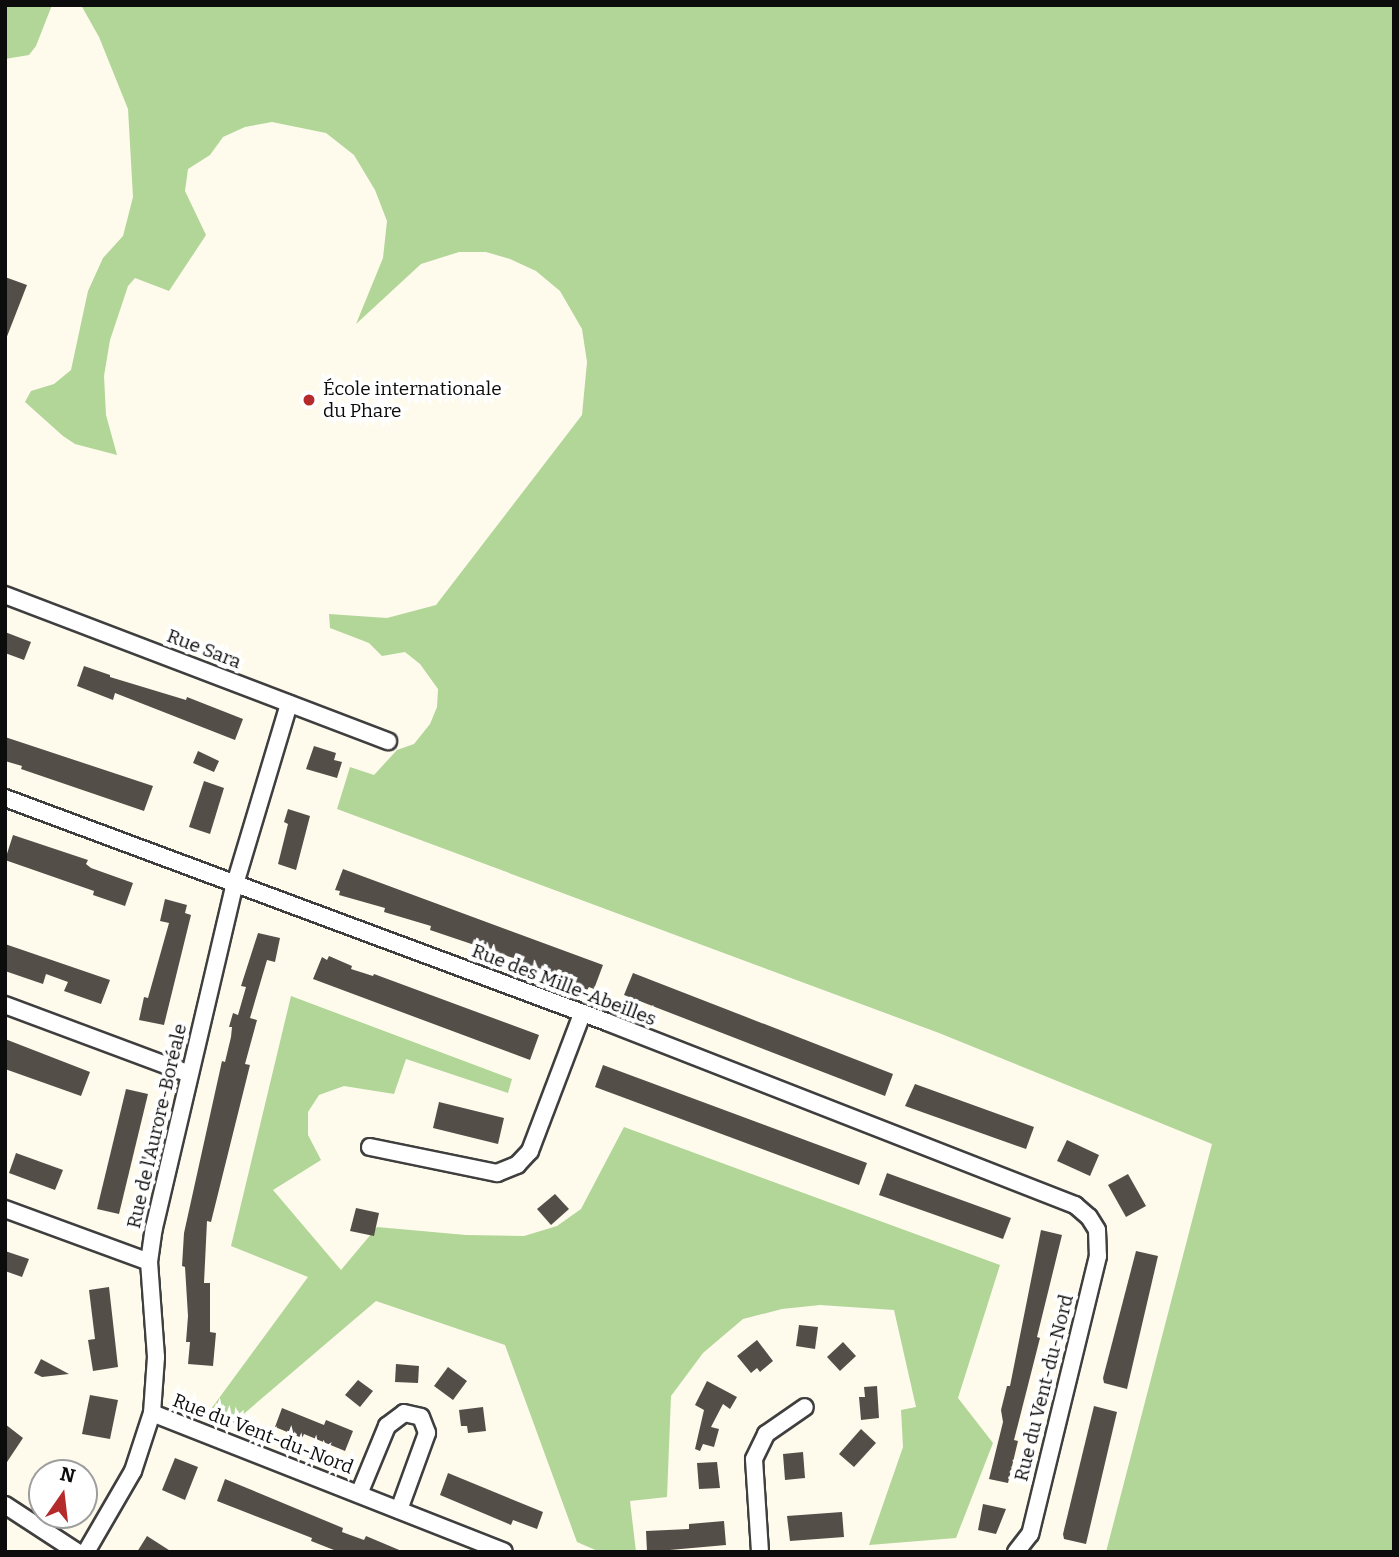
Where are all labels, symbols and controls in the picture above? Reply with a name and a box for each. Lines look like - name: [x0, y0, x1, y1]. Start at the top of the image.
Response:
- place label: École internationale du Phare: [323, 378, 502, 422]
- marker: École internationale du Phare: [301, 392, 317, 408]
- street label: Rue Sara: [164, 624, 244, 674]
- street label: Rue des Mille-Abeilles: [469, 939, 659, 1031]
- street label: Rue de l'Aurore-Boréale: [122, 1021, 192, 1231]
- street label: Rue du Vent-du-Nord: [1010, 1292, 1078, 1484]
- street label: Rue du Vent-du-Nord: [170, 1389, 356, 1479]
- north arrow: [28, 1459, 98, 1529]
- text: N: [58, 1462, 78, 1488]

